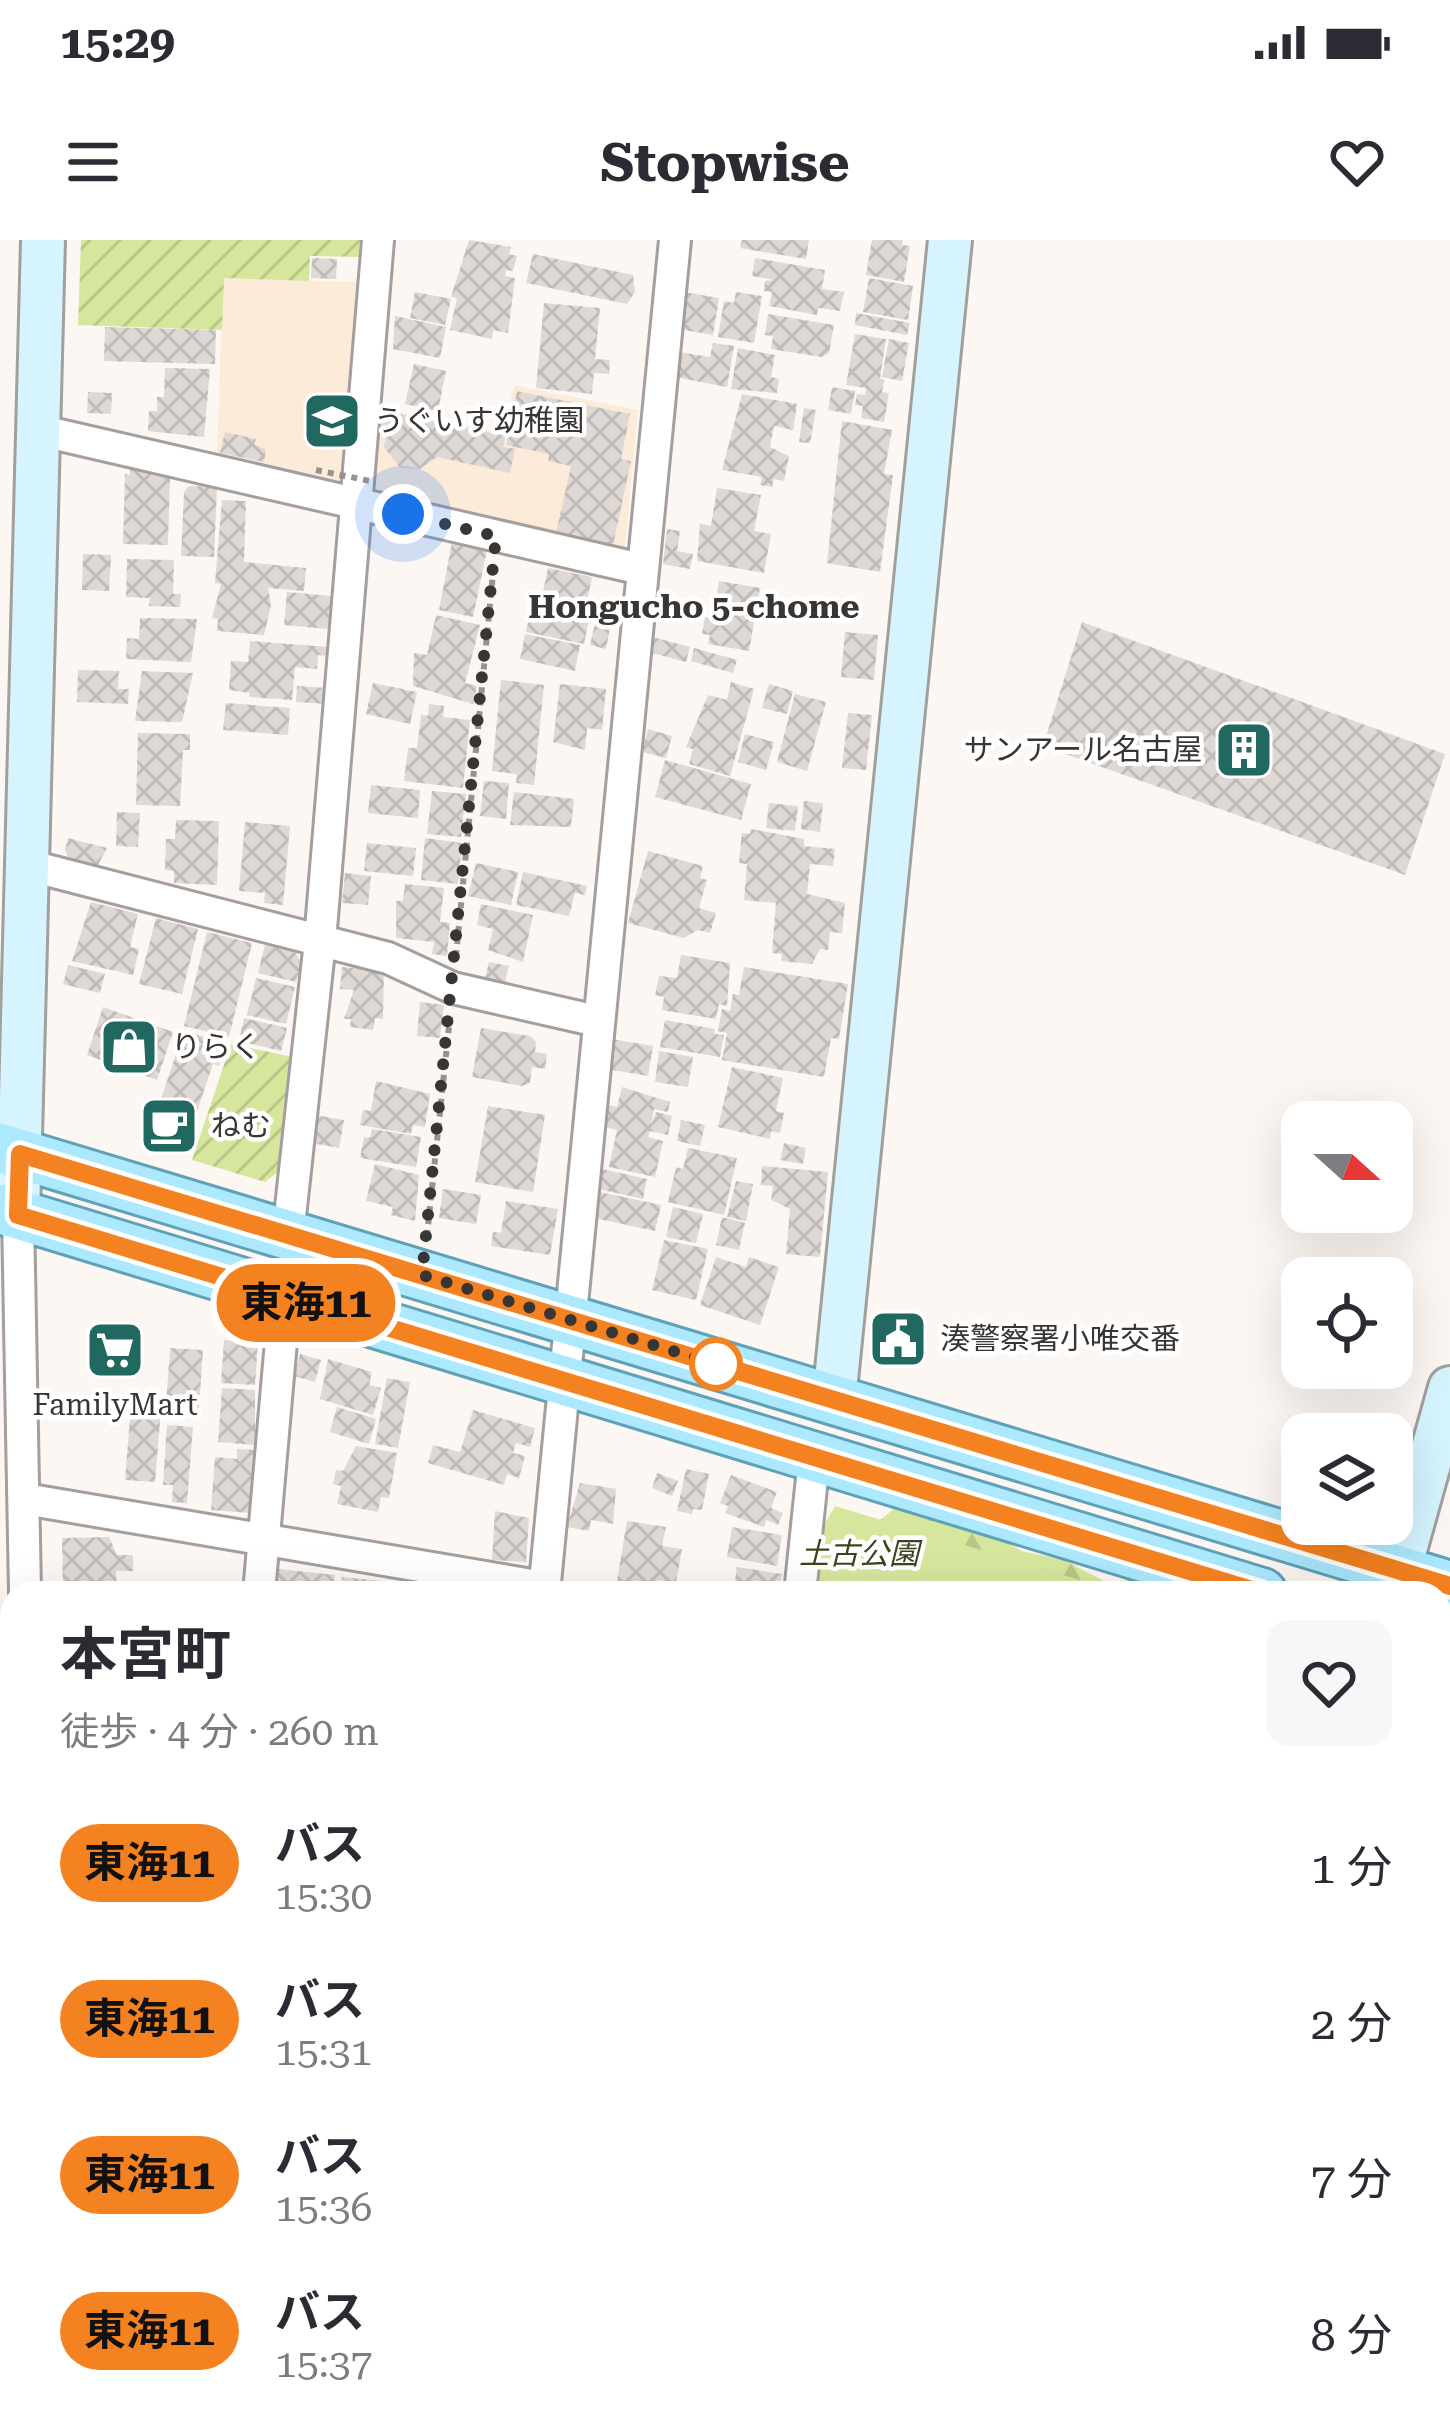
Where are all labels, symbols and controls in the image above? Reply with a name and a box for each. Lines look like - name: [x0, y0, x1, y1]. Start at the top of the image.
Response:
- text: 15:29: [60, 16, 175, 69]
- icon: menu: [60, 129, 126, 195]
- icon: heart: [1324, 129, 1390, 195]
- text: Stopwise: [600, 131, 850, 194]
- school or university icon: うぐいす幼稚園: [301, 390, 363, 452]
- place label: うぐいす幼稚園: [374, 403, 584, 438]
- your location: [373, 484, 433, 544]
- district label: Hongucho 5-chome: [528, 587, 860, 626]
- building icon: サンアール名古屋: [1213, 719, 1275, 781]
- place label: サンアール名古屋: [964, 732, 1202, 767]
- shop icon: りらく: [98, 1016, 160, 1078]
- place label: りらく: [171, 1029, 261, 1064]
- cafe icon: ねむ: [138, 1095, 200, 1157]
- north arrow: [1281, 1101, 1413, 1233]
- map controls: [1281, 1101, 1413, 1545]
- place label: ねむ: [211, 1108, 271, 1143]
- button: locate: [1281, 1257, 1413, 1389]
- line badge: 東海11: [222, 1264, 390, 1342]
- text: 東海11: [240, 1278, 372, 1327]
- public building icon: 湊警察署小唯交番: [867, 1308, 929, 1370]
- supermarket icon: FamilyMart: [84, 1319, 146, 1381]
- place label: 湊警察署小唯交番: [940, 1321, 1180, 1356]
- unlabelled marker: [691, 1339, 741, 1389]
- place label: FamilyMart: [32, 1387, 198, 1422]
- button: layers: [1281, 1413, 1413, 1545]
- park label: 土古公園: [799, 1536, 923, 1571]
- button: heart: [1266, 1620, 1392, 1746]
- text: 本宮町: [60, 1621, 231, 1688]
- text: 徒歩 · 4 分 · 260 m: [60, 1709, 379, 1755]
- text: バス: [275, 1818, 365, 1871]
- text: 東海11: [84, 1838, 215, 1887]
- text: 1 分: [1310, 1841, 1392, 1894]
- text: 15:30: [275, 1873, 372, 1919]
- text: バス: [275, 1974, 365, 2027]
- text: 東海11: [84, 1994, 215, 2043]
- text: 2 分: [1310, 1997, 1392, 2050]
- text: 15:31: [275, 2029, 372, 2075]
- text: バス: [275, 2130, 365, 2183]
- text: 東海11: [84, 2150, 215, 2199]
- text: 7 分: [1310, 2153, 1392, 2206]
- text: 15:36: [275, 2185, 372, 2231]
- text: バス: [275, 2286, 365, 2339]
- text: 東海11: [84, 2306, 215, 2355]
- text: 8 分: [1310, 2309, 1392, 2362]
- text: 15:37: [275, 2341, 372, 2387]

